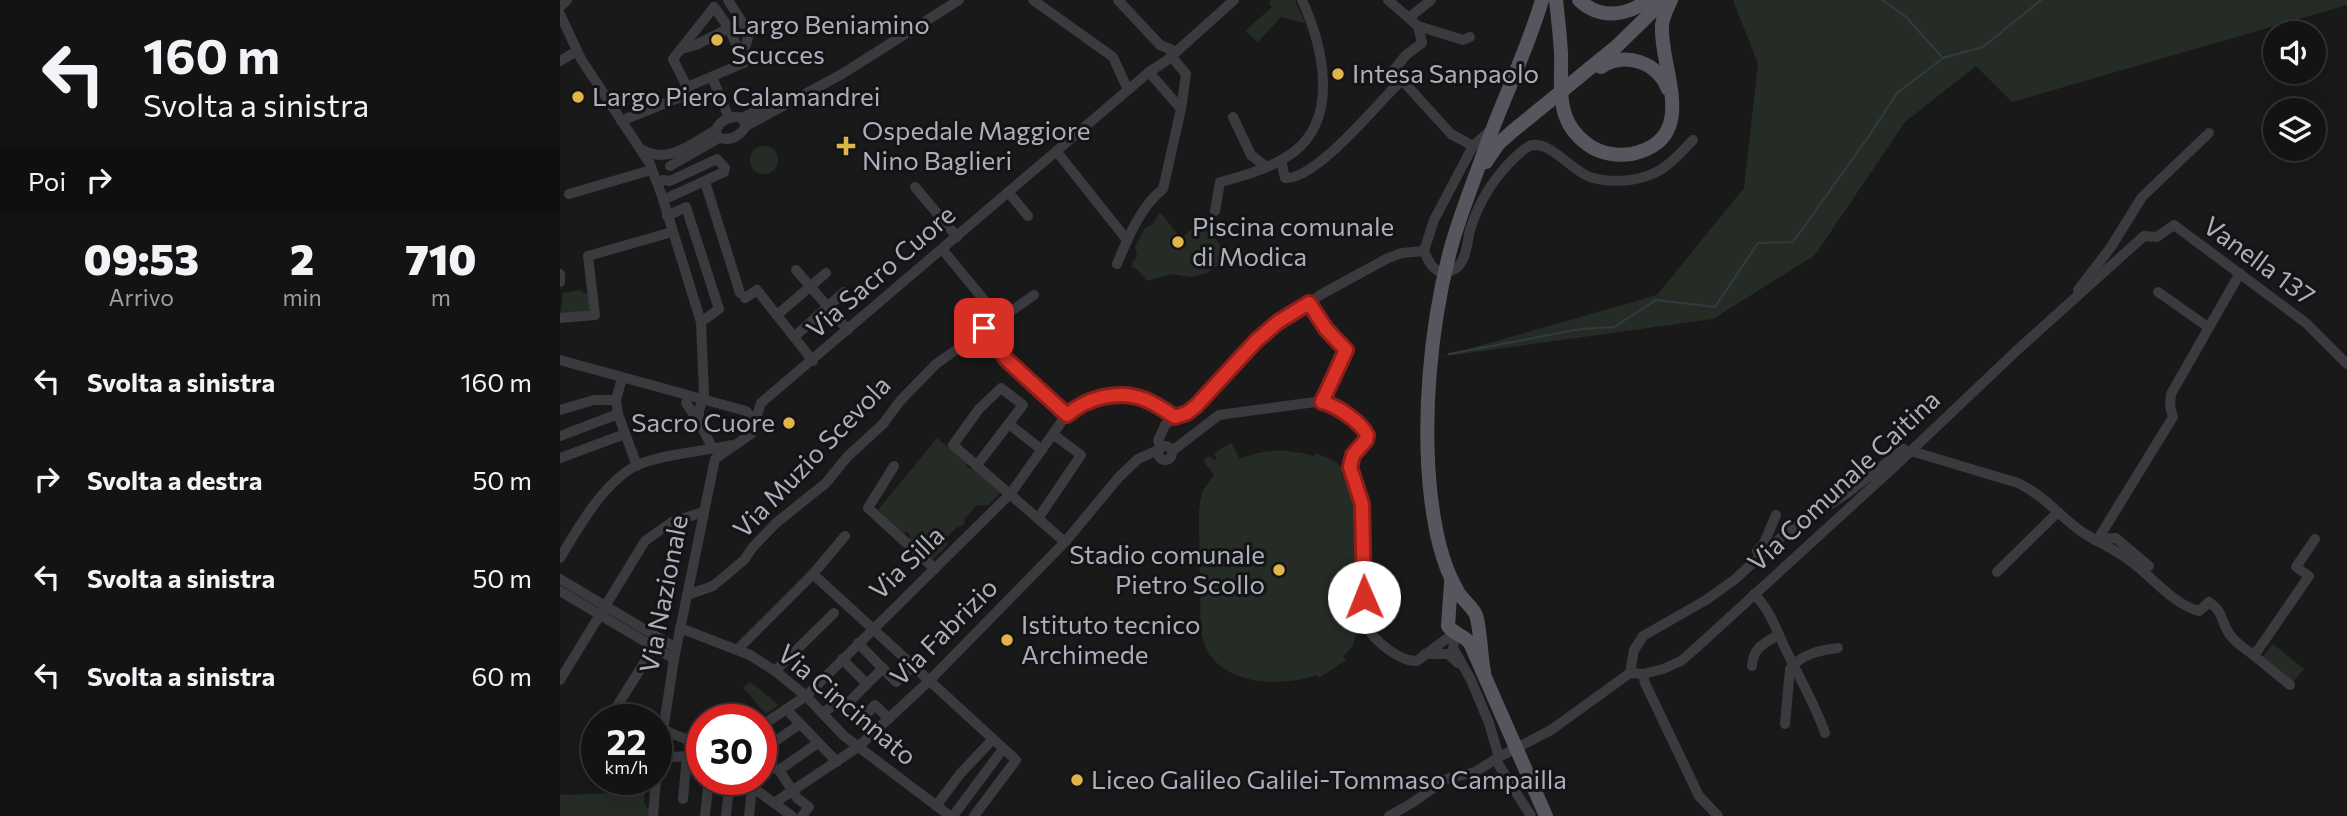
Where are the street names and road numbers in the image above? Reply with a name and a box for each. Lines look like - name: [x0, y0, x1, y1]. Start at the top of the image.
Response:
- street label: Via Sacro Cuore: [799, 198, 961, 344]
- street label: Vanella 137: [2198, 209, 2322, 311]
- street label: Via Muzio Scevola: [726, 369, 896, 543]
- street label: Via Comunale Caitina: [1740, 383, 1945, 577]
- street label: Via Nazionale: [632, 512, 693, 675]
- street label: Via Silla: [862, 519, 950, 605]
- street label: Via Fabrizio: [883, 571, 1003, 691]
- street label: Via Cincinnato: [772, 637, 924, 771]

